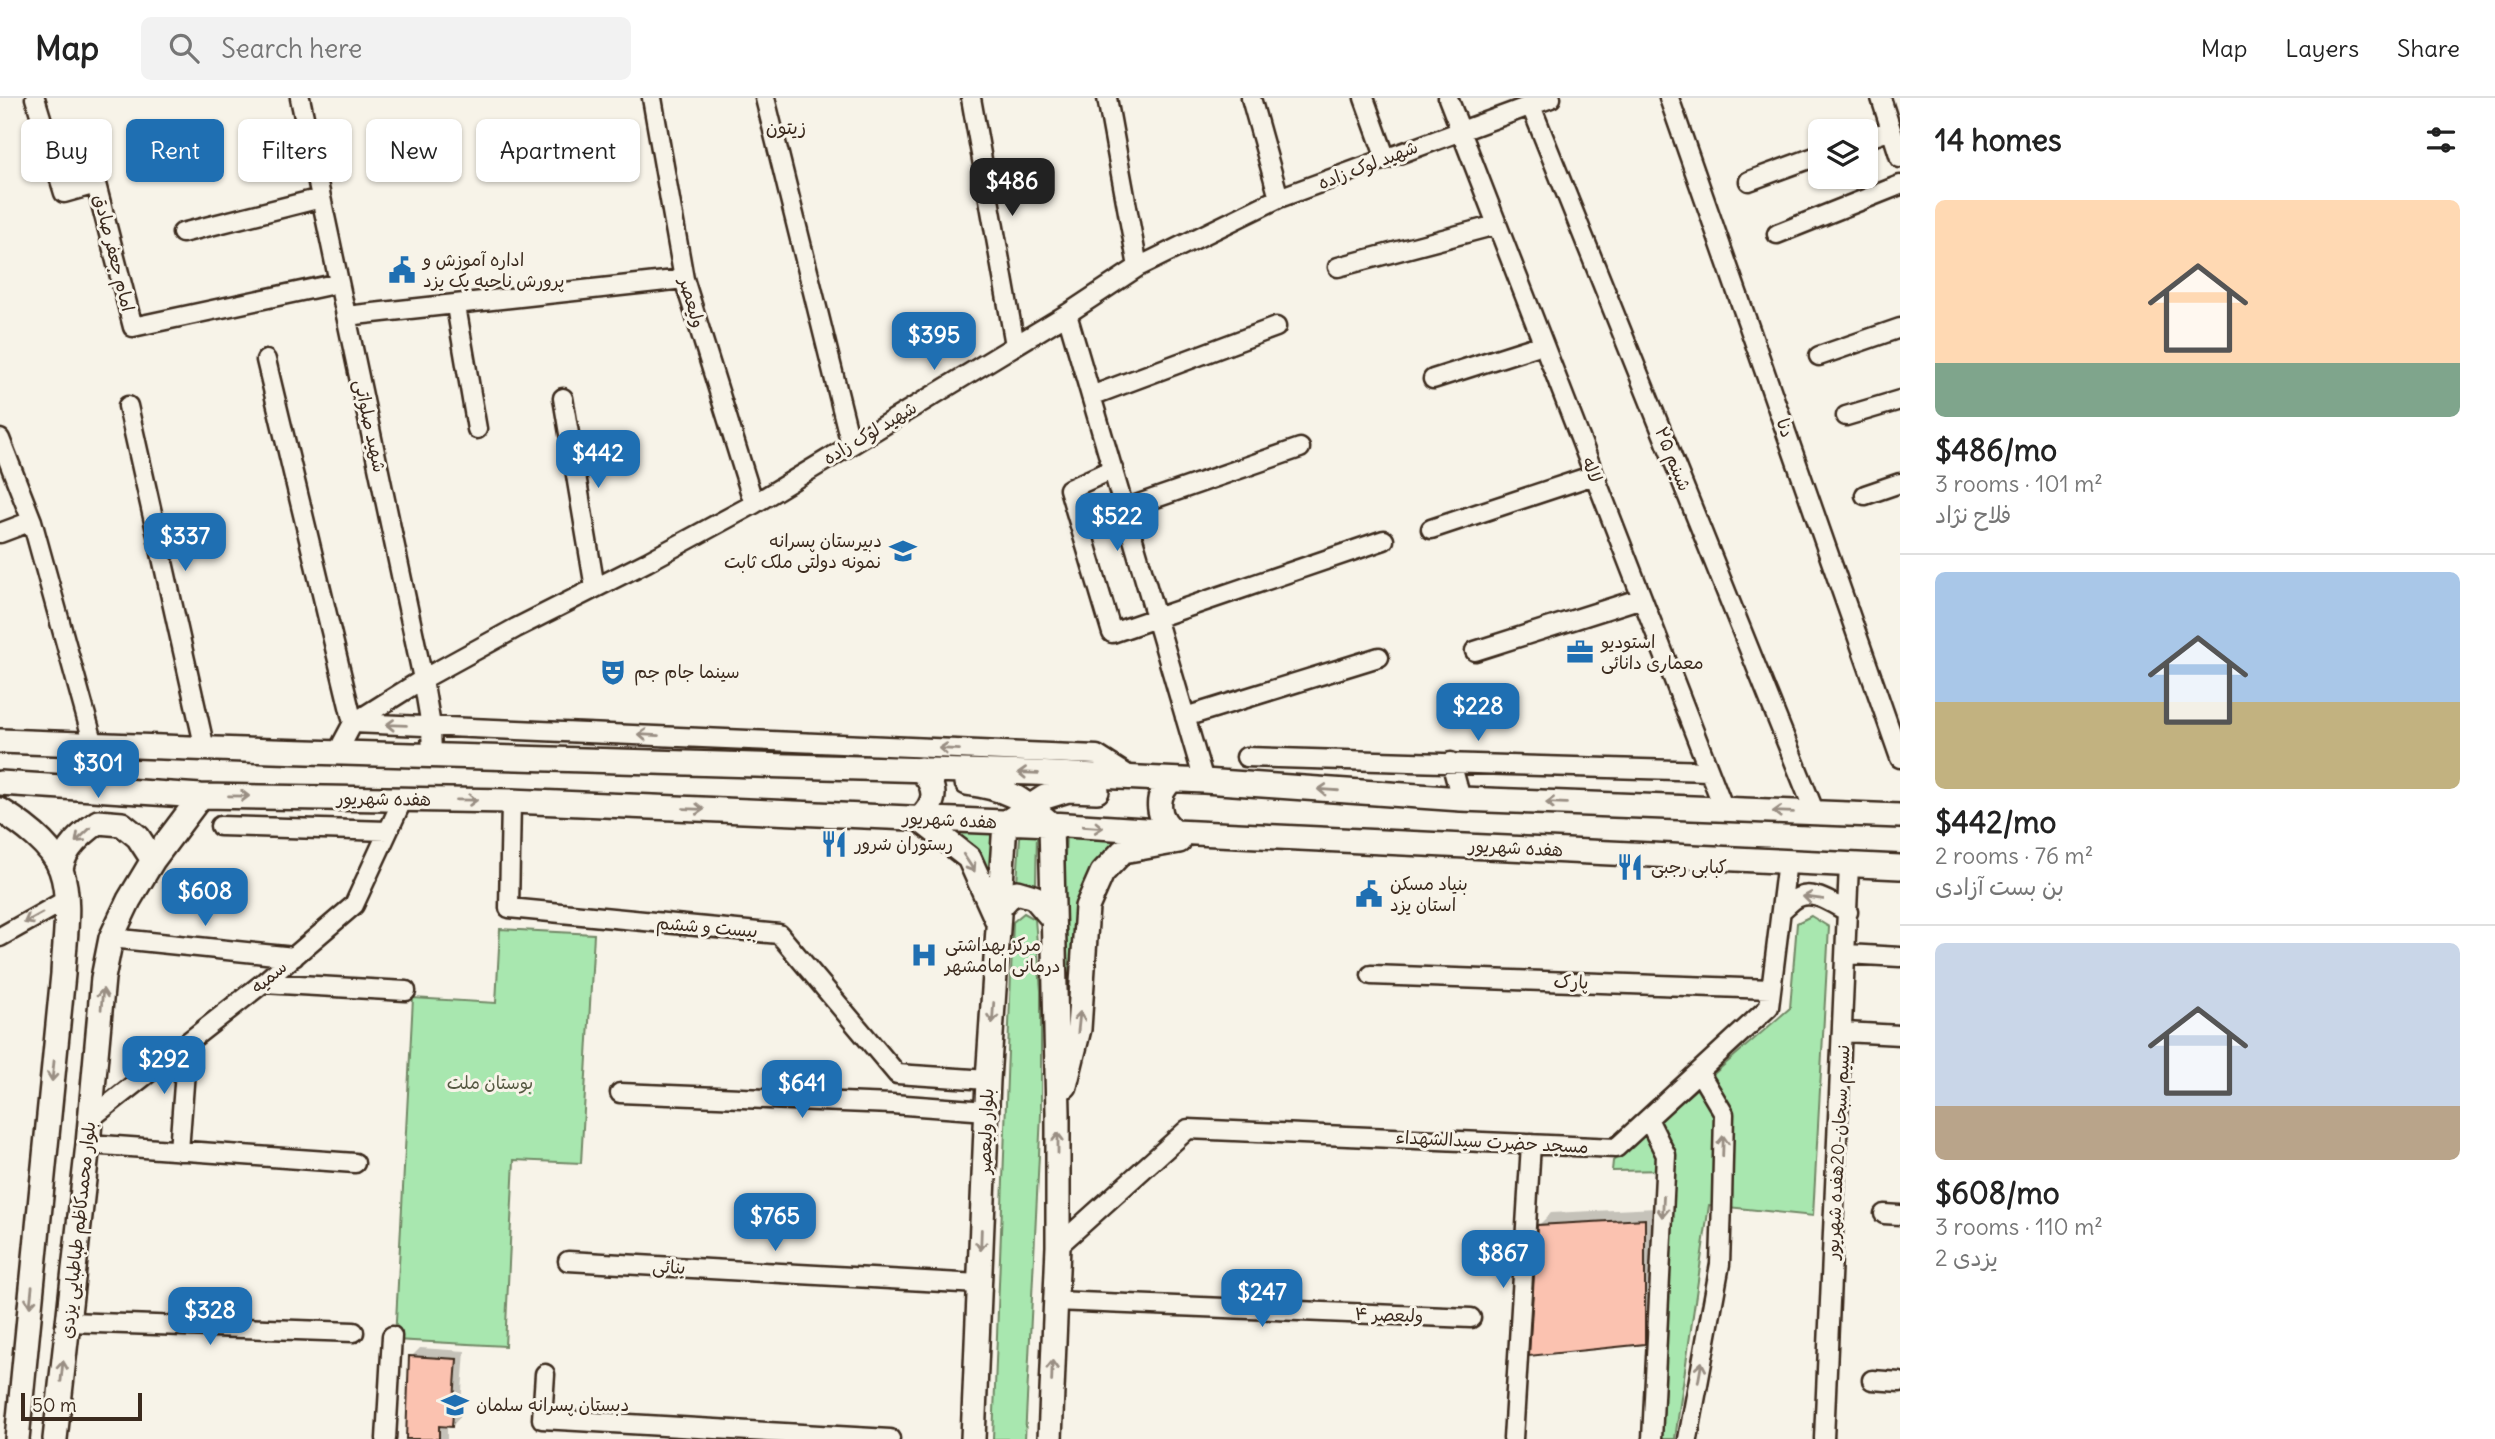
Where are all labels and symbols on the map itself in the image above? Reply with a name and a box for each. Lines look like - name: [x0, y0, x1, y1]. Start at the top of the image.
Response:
- district label: زیتون: [766, 115, 806, 139]
- street label: شهید لوک زاده: [1315, 135, 1421, 195]
- pin: $486: [971, 158, 1053, 218]
- street label: امام جعفر صادق: [86, 192, 140, 315]
- place label: اداره آموزش و پرورش ناحیه یک یزد: [421, 248, 564, 293]
- public building icon: اداره آموزش و پرورش ناحیه یک یزد: [387, 255, 417, 285]
- street label: ولیعصر: [674, 273, 711, 330]
- pin: $395: [893, 313, 975, 372]
- street label: شهید صلواتی: [348, 377, 392, 475]
- street label: شهید لوک زاده: [819, 396, 921, 470]
- street label: دنا: [1772, 415, 1799, 440]
- street label: شبنم ۲۵: [1647, 423, 1697, 496]
- pin: $442: [557, 430, 639, 490]
- street label: لاله: [1577, 454, 1608, 486]
- pin: $522: [1076, 494, 1158, 553]
- pin: $337: [144, 514, 226, 573]
- place label: دبیرستان پسرانه نمونه دولتی ملک ثابت: [724, 529, 882, 573]
- school or university icon: دبیرستان پسرانه نمونه دولتی ملک ثابت: [888, 536, 918, 566]
- place label: استودیو معماری دانائی: [1600, 630, 1704, 674]
- office icon: استودیو معماری دانائی: [1565, 637, 1595, 667]
- theatre icon: سینما جام جم: [598, 657, 628, 687]
- place label: سینما جام جم: [634, 660, 740, 686]
- pin: $228: [1437, 684, 1519, 743]
- one-way arrow: [385, 719, 408, 732]
- one-way arrow: [637, 729, 660, 742]
- pin: $301: [57, 740, 139, 800]
- one-way arrow: [938, 742, 961, 755]
- one-way arrow: [1017, 766, 1040, 779]
- one-way arrow: [1318, 783, 1340, 796]
- street label: هفده شهریور: [335, 786, 431, 811]
- one-way arrow: [228, 790, 251, 803]
- one-way arrow: [455, 794, 478, 807]
- one-way arrow: [1544, 796, 1567, 809]
- one-way arrow: [682, 803, 705, 816]
- street label: هفده شهریور: [900, 805, 998, 833]
- one-way arrow: [1772, 805, 1795, 818]
- one-way arrow: [1081, 820, 1104, 833]
- one-way arrow: [75, 826, 92, 843]
- restaurant icon: رستوران سُرور: [819, 829, 849, 859]
- place label: رستوران سُرور: [853, 832, 953, 856]
- street label: هفده شهریور: [1466, 833, 1564, 861]
- restaurant icon: کبابی رجبی: [1615, 852, 1645, 882]
- one-way arrow: [962, 853, 977, 872]
- place label: کبابی رجبی: [1651, 855, 1727, 878]
- pin: $608: [164, 868, 246, 928]
- place label: بنیاد مسکن استان یزد: [1390, 872, 1468, 916]
- public building icon: بنیاد مسکن استان یزد: [1354, 879, 1384, 909]
- one-way arrow: [1802, 891, 1825, 904]
- street label: بیست و ششم: [655, 911, 759, 945]
- one-way arrow: [23, 912, 44, 926]
- place label: مرکز بهداشتی درمانی امامشهر: [943, 933, 1061, 977]
- hospital icon: مرکز بهداشتی درمانی امامشهر: [909, 940, 939, 970]
- street label: سمیه: [246, 955, 291, 998]
- street label: پارک: [1553, 969, 1589, 995]
- one-way arrow: [95, 988, 108, 1011]
- one-way arrow: [986, 1002, 999, 1024]
- one-way arrow: [1073, 1011, 1086, 1034]
- pin: $292: [123, 1037, 205, 1096]
- street label: نسیم سبحان-20هفده شهریور: [1820, 1044, 1858, 1262]
- one-way arrow: [47, 1059, 60, 1081]
- pin: $641: [761, 1060, 843, 1120]
- park label: بوستان ملت: [447, 1071, 533, 1094]
- street label: بلوار ولیعصر: [972, 1088, 998, 1176]
- street label: بلوار محمدکاظم طباطبایی یزدی: [55, 1120, 103, 1340]
- street label: مسجد حضرت سیدالشهداء: [1395, 1125, 1589, 1158]
- one-way arrow: [1051, 1132, 1065, 1155]
- one-way arrow: [1717, 1135, 1730, 1158]
- pin: $765: [734, 1194, 816, 1253]
- one-way arrow: [1657, 1195, 1670, 1218]
- one-way arrow: [975, 1229, 988, 1252]
- pin: $867: [1462, 1230, 1544, 1290]
- street label: بنائی: [652, 1254, 686, 1279]
- pin: $247: [1221, 1270, 1303, 1329]
- one-way arrow: [24, 1285, 37, 1308]
- pin: $328: [169, 1288, 251, 1347]
- street label: ولیعصر ۴: [1354, 1302, 1424, 1327]
- one-way arrow: [56, 1360, 69, 1383]
- one-way arrow: [1046, 1360, 1059, 1383]
- one-way arrow: [1694, 1361, 1707, 1384]
- scale bar: [21, 1390, 142, 1422]
- school or university icon: دبستان پسرانه سلمان: [440, 1390, 470, 1420]
- place label: دبستان پسرانه سلمان: [476, 1393, 629, 1417]

